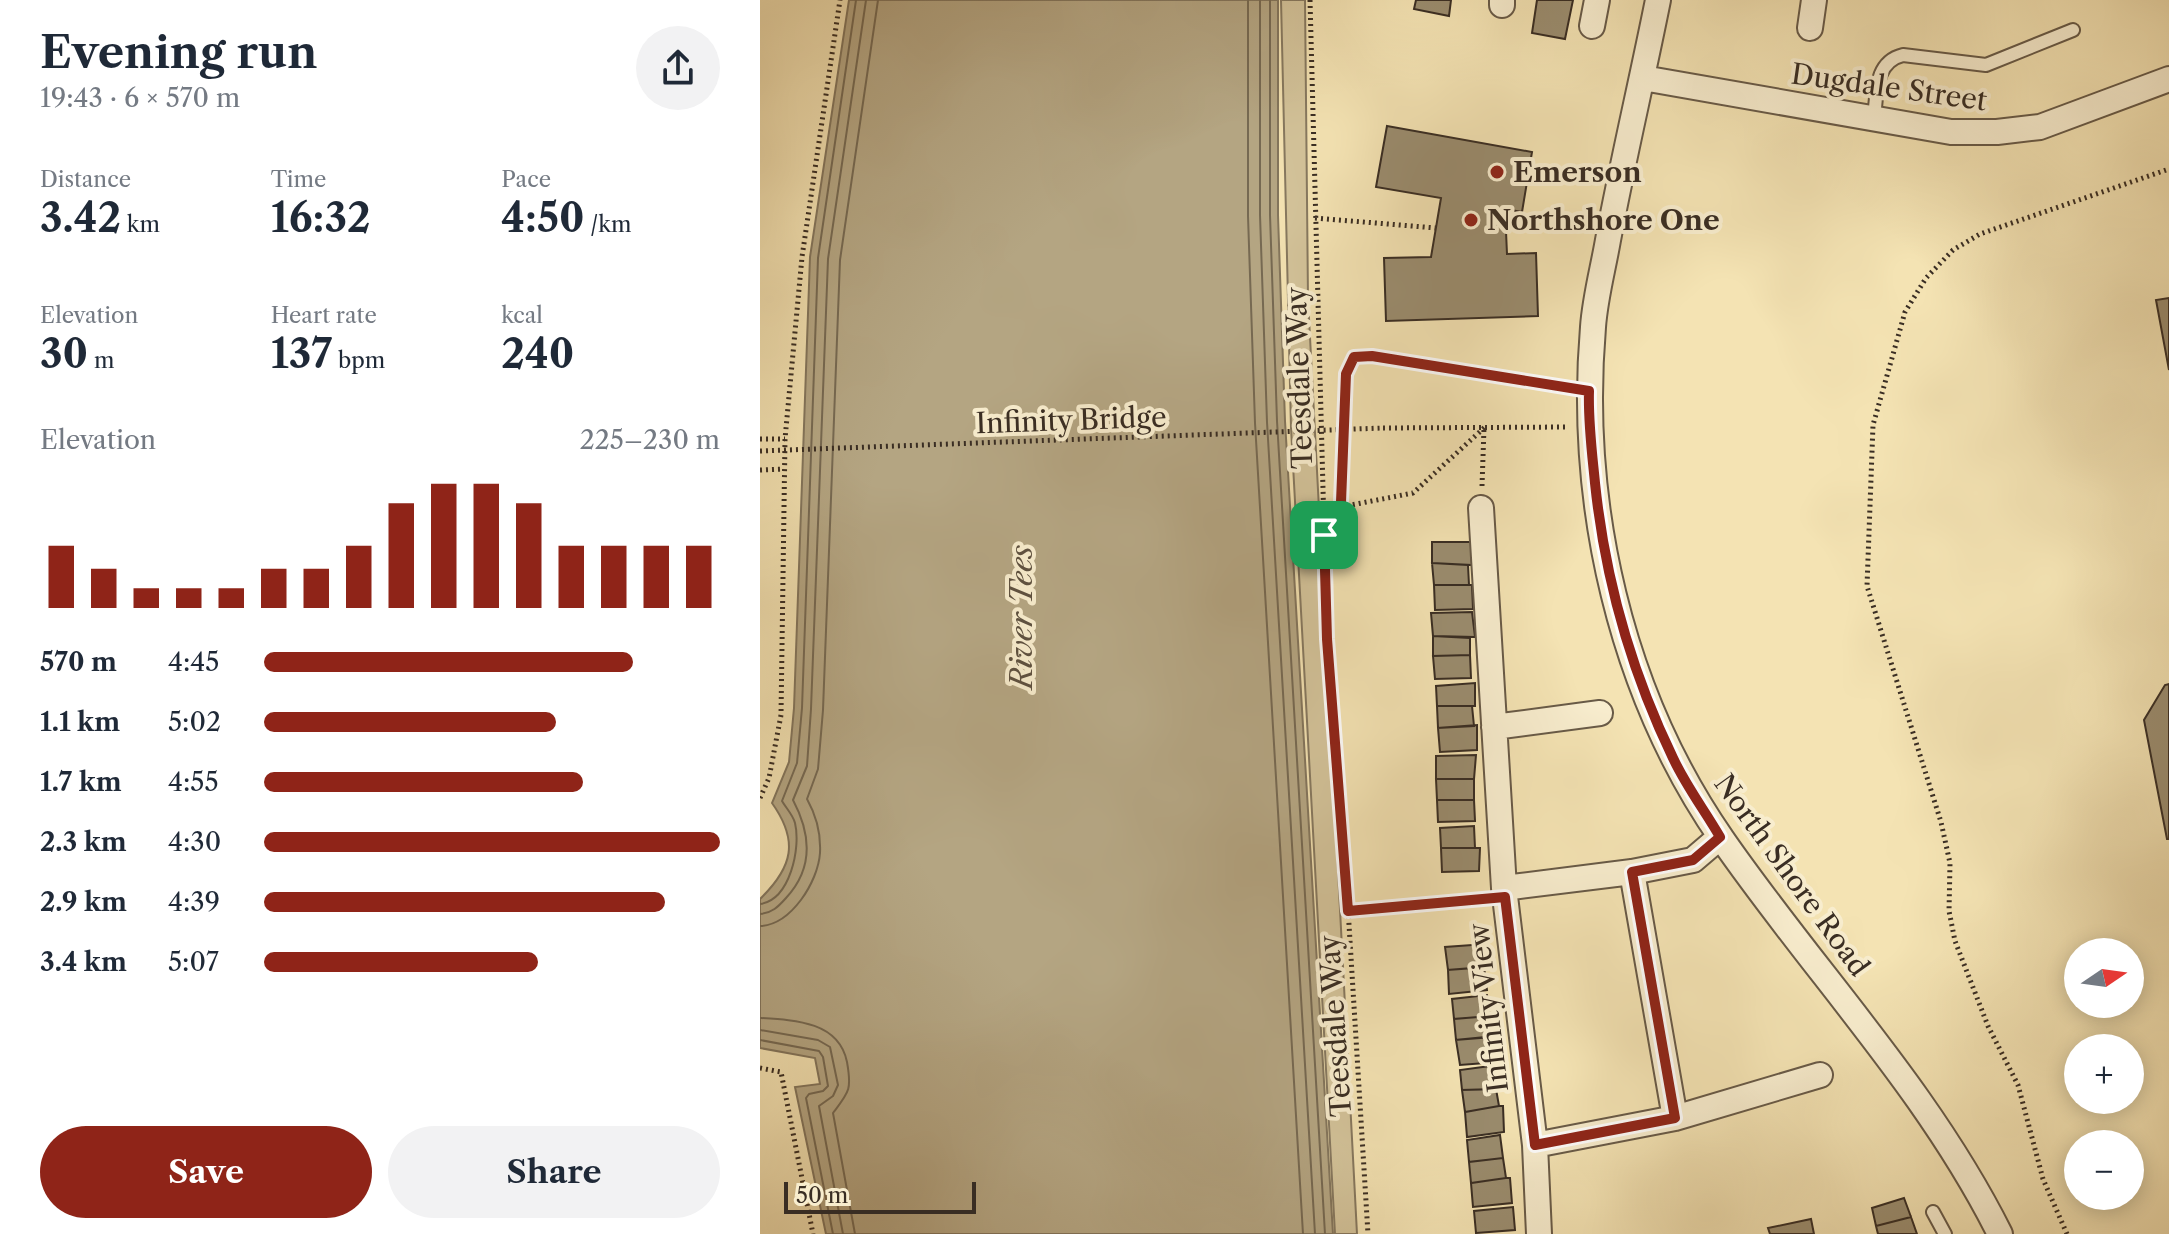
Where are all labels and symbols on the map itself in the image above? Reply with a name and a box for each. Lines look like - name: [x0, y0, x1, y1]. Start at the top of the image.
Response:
- street label: Dugdale Street: [1789, 56, 1989, 118]
- place label: Emerson: [1513, 155, 1642, 189]
- marker: Emerson: [1488, 163, 1506, 181]
- place label: Northshore One: [1487, 203, 1720, 237]
- marker: Northshore One: [1462, 211, 1480, 229]
- street label: Teesdale Way: [1279, 286, 1319, 469]
- street label: Infinity Bridge: [975, 400, 1167, 440]
- pin: [1290, 501, 1358, 569]
- water label: River Tees: [1003, 544, 1040, 691]
- street label: North Shore Road: [1707, 767, 1877, 983]
- street label: Infinity View: [1461, 921, 1515, 1094]
- street label: Teesdale Way: [1312, 934, 1358, 1118]
- north arrow: [2064, 938, 2144, 1018]
- scale bar: [784, 1178, 976, 1214]

